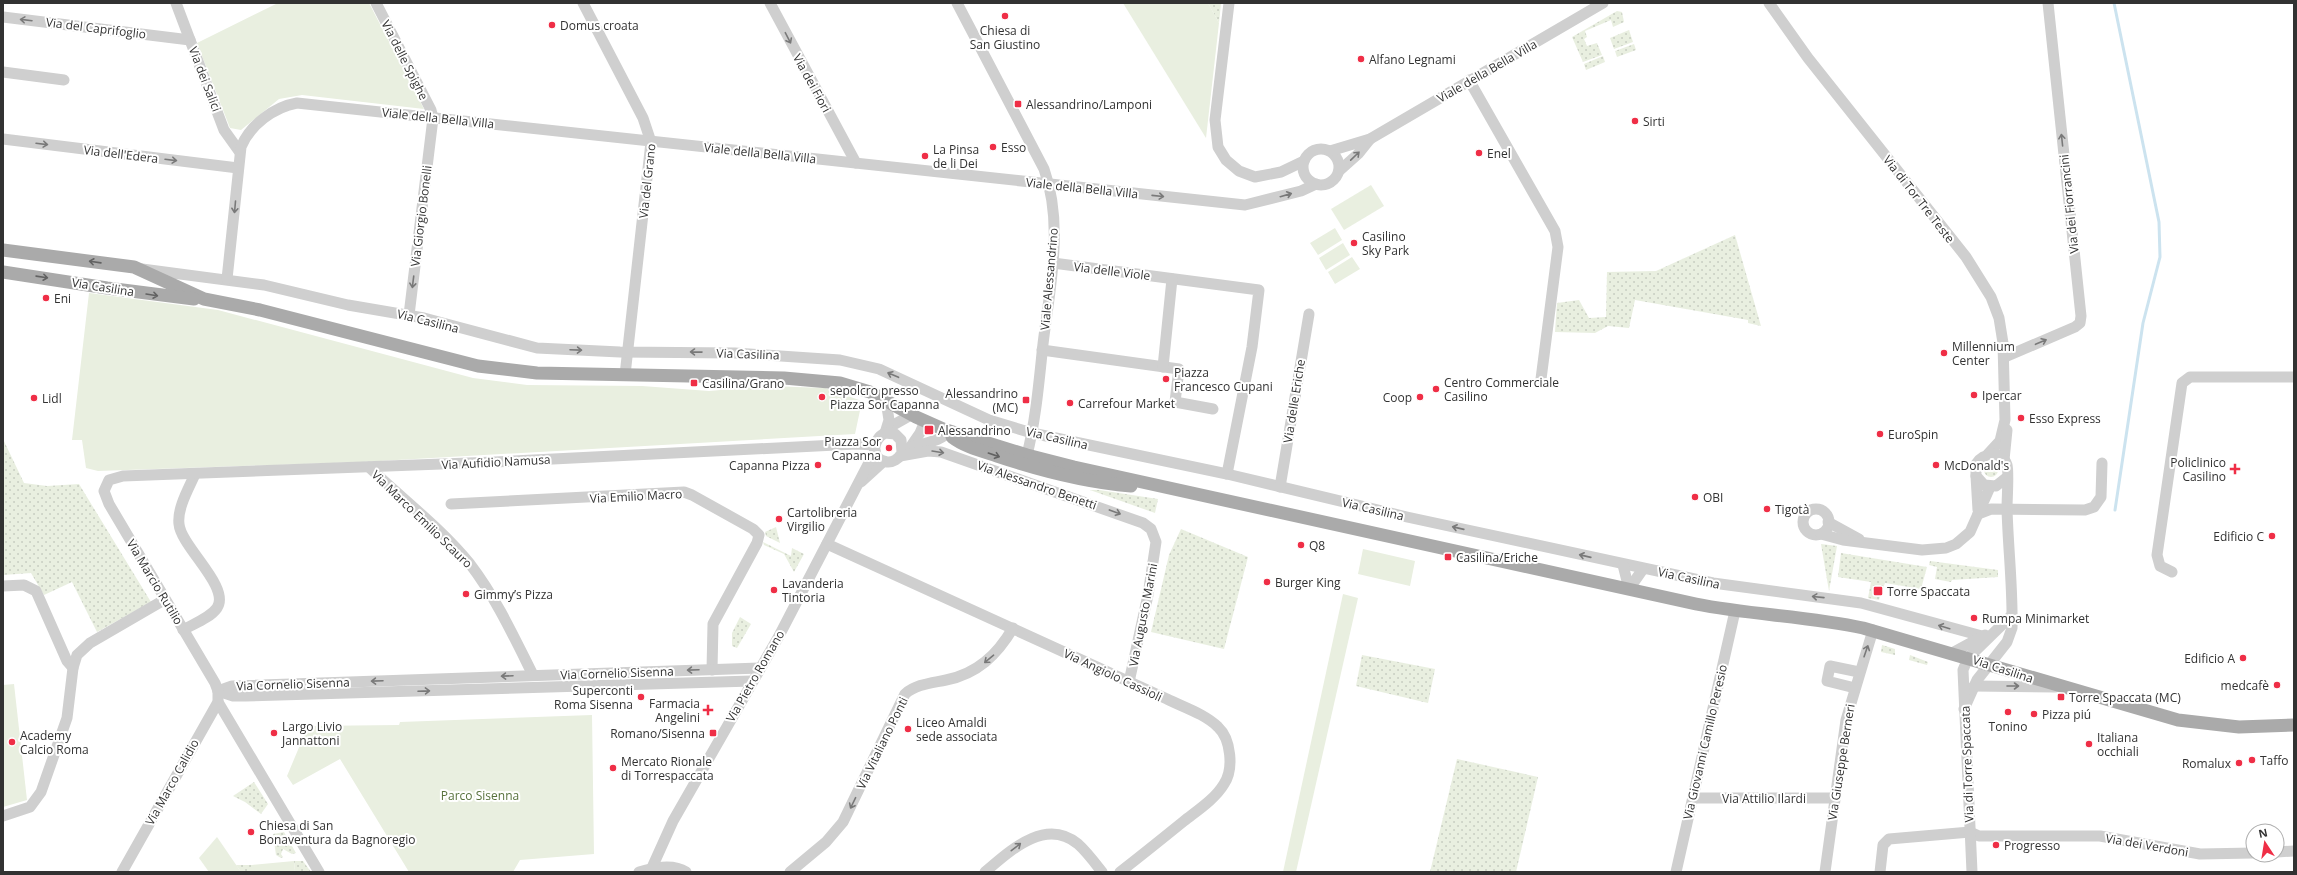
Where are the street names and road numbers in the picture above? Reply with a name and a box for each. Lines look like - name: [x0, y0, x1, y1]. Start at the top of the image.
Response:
- street label: Via del Caprifoglio: [45, 13, 147, 43]
- street label: Via delle Spighe: [378, 17, 433, 103]
- street label: Viale della Bella Villa: [1434, 35, 1540, 107]
- street label: Via dei Salici: [185, 44, 225, 114]
- street label: Via dei Fiori: [789, 51, 835, 115]
- street label: Viale della Bella Villa: [381, 104, 495, 132]
- street label: Viale della Bella Villa: [703, 139, 817, 167]
- street label: Via dell'Edera: [83, 141, 159, 167]
- street label: Via del Grano: [635, 143, 659, 219]
- street label: Via di Tor Tre Teste: [1879, 152, 1959, 246]
- street label: Via dei Fiorrancini: [2055, 154, 2083, 254]
- street label: Via Giorgio Bonelli: [406, 164, 436, 268]
- street label: Viale della Bella Villa: [1025, 174, 1139, 202]
- street label: Viale Alessandrino: [1036, 227, 1062, 331]
- street label: Via delle Viole: [1073, 258, 1152, 284]
- street label: Via Casilina: [71, 274, 135, 300]
- street label: Via Casilina: [395, 305, 461, 337]
- street label: Via Casilina: [716, 344, 780, 364]
- street label: Via delle Eriche: [1279, 358, 1309, 444]
- street label: Via Casilina: [1024, 423, 1090, 453]
- street label: Via Aufidio Namusa: [441, 451, 551, 473]
- street label: Via Alessandro Benetti: [975, 457, 1099, 513]
- street label: Via Marco Emilio Scauro: [368, 466, 476, 572]
- street label: Via Emilio Macro: [589, 485, 683, 507]
- street label: Via Casilina: [1340, 494, 1406, 524]
- street label: Via Marcio Rutilio: [123, 536, 187, 628]
- street label: Via Augusto Marini: [1125, 562, 1161, 668]
- street label: Via Casilina: [1656, 563, 1722, 593]
- street label: Via Pietro Romano: [722, 627, 788, 725]
- street label: Via Angiolo Cassioli: [1061, 645, 1165, 705]
- street label: Via Casilina: [1970, 651, 2036, 687]
- street label: Via Cornelio Sisenna: [560, 663, 674, 683]
- street label: Via Giovanni Camillo Peresio: [1679, 663, 1731, 821]
- street label: Via Cornelio Sisenna: [236, 674, 350, 694]
- street label: Via Vitaliano Ponti: [852, 694, 912, 792]
- street label: Via Giuseppe Berneri: [1823, 703, 1859, 821]
- street label: Via di Torre Spaccata: [1956, 705, 1978, 823]
- street label: Via Marco Calidio: [141, 736, 203, 828]
- street label: Via Attilio Ilardi: [1722, 790, 1806, 807]
- street label: Via dei Verdoni: [2104, 829, 2190, 861]

